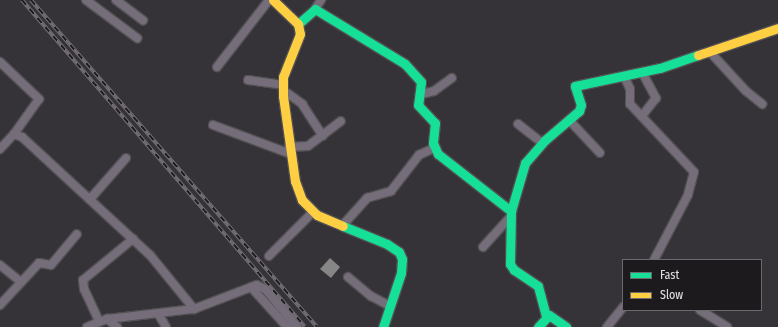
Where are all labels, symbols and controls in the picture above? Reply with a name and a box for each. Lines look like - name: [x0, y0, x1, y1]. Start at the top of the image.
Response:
- legend: [622, 259, 762, 311]
- text: Fast: [660, 268, 679, 282]
- text: Slow: [660, 288, 683, 302]

